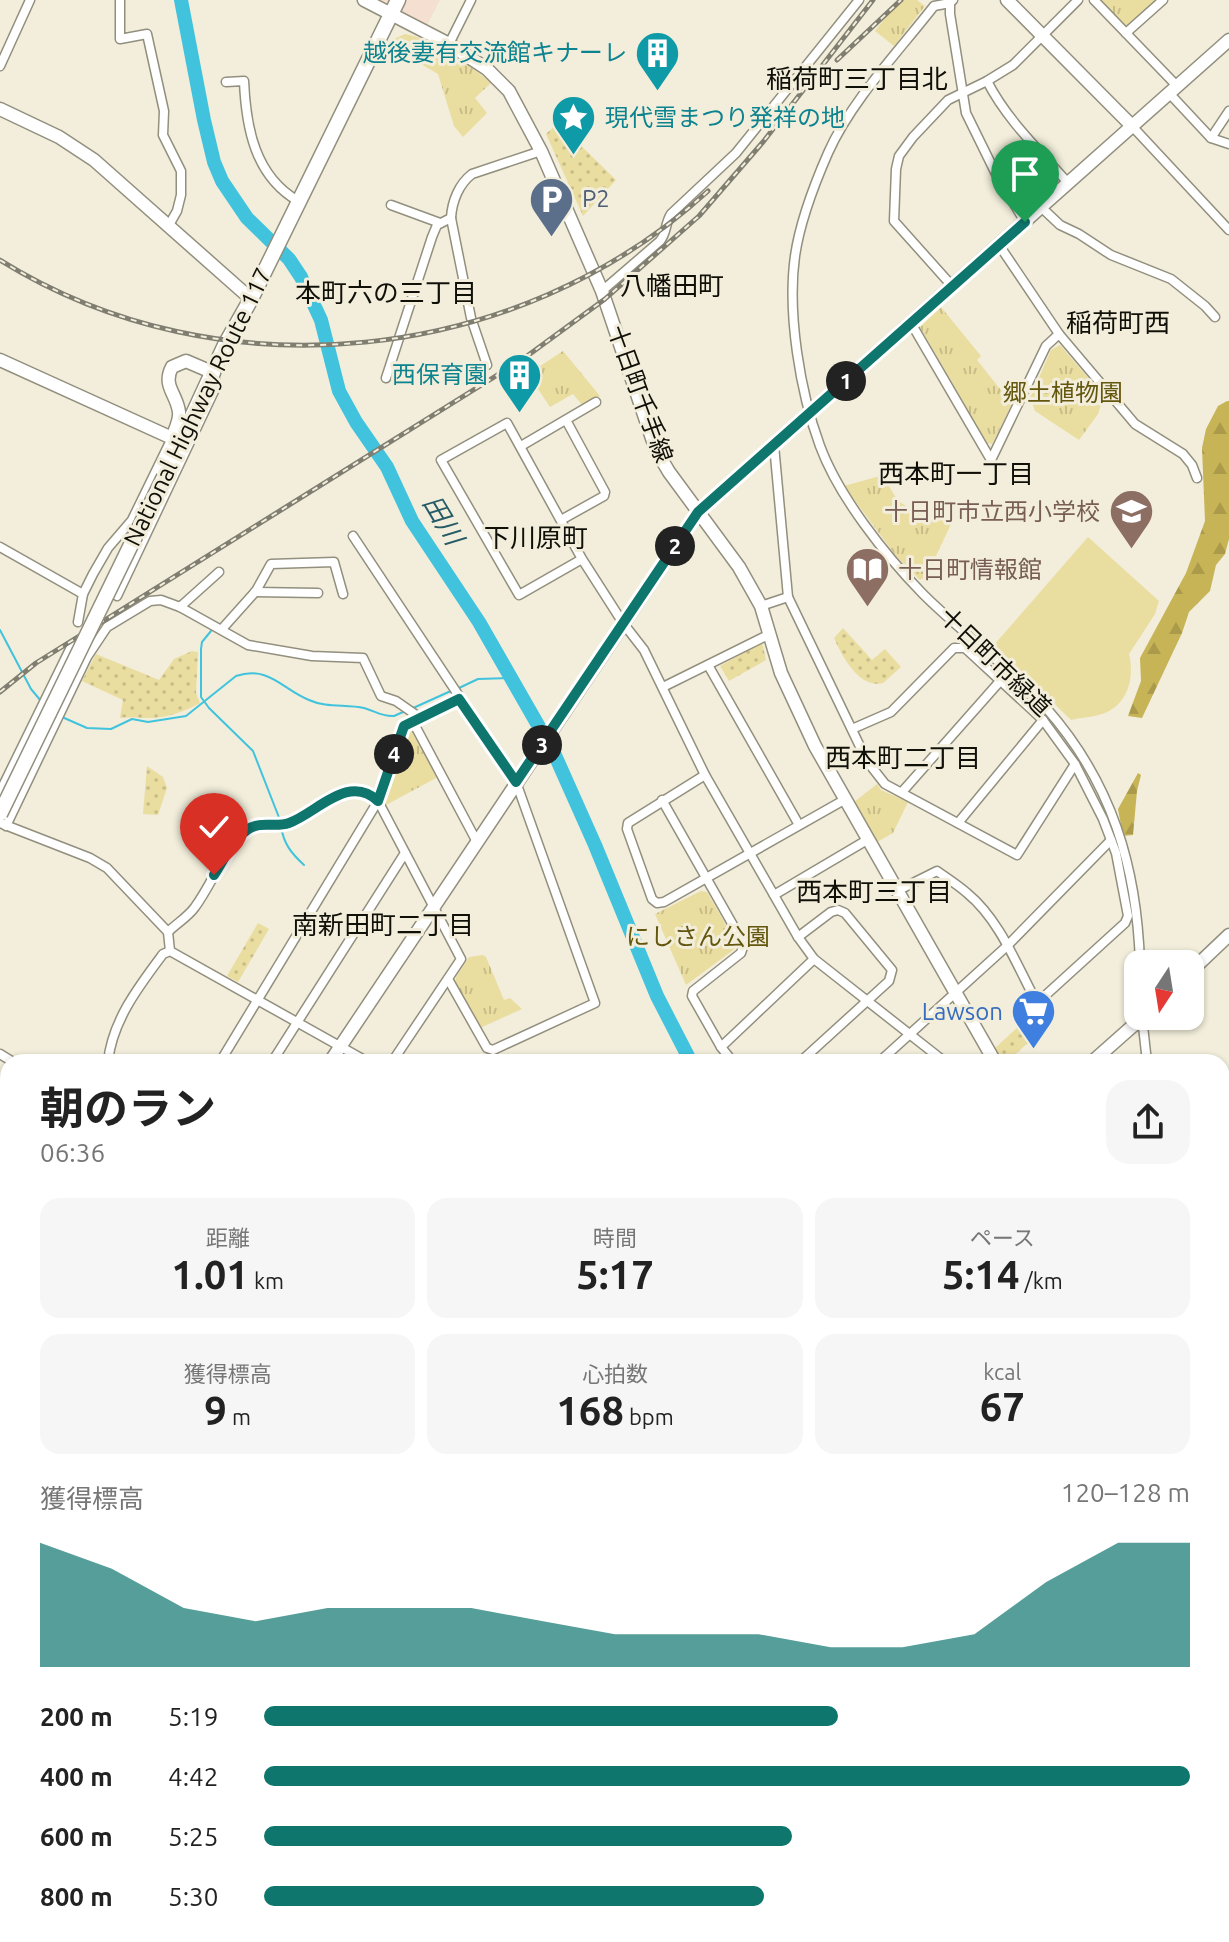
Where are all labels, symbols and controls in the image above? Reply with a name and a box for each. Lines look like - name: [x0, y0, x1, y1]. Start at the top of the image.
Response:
- building icon: 越後妻有交流館キナーレ: [634, 29, 682, 92]
- place label: 越後妻有交流館キナーレ: [363, 39, 627, 66]
- district label: 稲荷町三丁目北: [766, 64, 948, 93]
- place icon: 現代雪まつり発祥の地: [550, 94, 598, 157]
- place label: 現代雪まつり発祥の地: [605, 104, 845, 131]
- pin: [991, 140, 1059, 222]
- icon: arrive: [1003, 152, 1047, 196]
- parking icon: P2: [527, 175, 575, 238]
- place label: P2: [582, 185, 610, 212]
- street label: National Highway Route 117: [118, 263, 277, 550]
- district label: 八幡田町: [620, 271, 724, 300]
- district label: 本町六の三丁目: [295, 278, 477, 307]
- district label: 稲荷町西: [1066, 308, 1170, 337]
- street label: 十日町千手線: [603, 322, 678, 466]
- building icon: 西保育園: [495, 351, 543, 414]
- place label: 西保育園: [392, 361, 488, 388]
- pin: 1: [826, 361, 866, 401]
- text: 1: [840, 368, 852, 393]
- park label: 郷土植物園: [1003, 379, 1123, 406]
- district label: 西本町一丁目: [878, 459, 1034, 488]
- school or university icon: 十日町市立西小学校: [1107, 488, 1155, 551]
- water label: 田川: [418, 490, 471, 552]
- place label: 十日町市立西小学校: [884, 498, 1100, 525]
- district label: 下川原町: [484, 523, 588, 552]
- pin: 2: [655, 526, 695, 566]
- text: 2: [669, 533, 681, 558]
- library icon: 十日町情報館: [843, 546, 891, 609]
- place label: 十日町情報館: [898, 556, 1042, 583]
- street label: 十日町市緑道: [934, 602, 1057, 721]
- pin: 3: [522, 725, 562, 765]
- text: 3: [536, 732, 548, 757]
- pin: 4: [374, 734, 414, 774]
- text: 4: [388, 741, 400, 766]
- district label: 西本町二丁目: [825, 743, 981, 772]
- pin: [180, 793, 248, 875]
- icon: check: [192, 805, 236, 849]
- district label: 西本町三丁目: [796, 877, 952, 906]
- district label: 南新田町二丁目: [292, 910, 474, 939]
- park label: にしさん公園: [626, 923, 770, 950]
- north arrow: [1124, 950, 1204, 1030]
- map controls: [1124, 950, 1204, 1030]
- supermarket icon: Lawson: [1010, 988, 1058, 1051]
- place label: Lawson: [922, 998, 1003, 1025]
- button: share: [1106, 1080, 1190, 1164]
- text: 朝のラン: [40, 1083, 216, 1132]
- text: 06:36: [40, 1138, 105, 1167]
- text: 距離: [206, 1225, 250, 1250]
- text: 時間: [593, 1225, 637, 1250]
- text: ペース: [970, 1225, 1035, 1250]
- text: 1.01: [171, 1252, 249, 1297]
- text: 5:17: [576, 1252, 654, 1297]
- text: 5:14: [942, 1252, 1019, 1297]
- text: km: [249, 1268, 284, 1293]
- text: /km: [1019, 1268, 1063, 1293]
- text: kcal: [983, 1359, 1021, 1384]
- text: 獲得標高: [184, 1361, 272, 1386]
- text: 心拍数: [582, 1361, 648, 1386]
- text: 67: [980, 1384, 1025, 1429]
- text: 9: [204, 1388, 227, 1433]
- text: 168: [556, 1388, 624, 1433]
- text: m: [227, 1404, 251, 1429]
- text: bpm: [624, 1404, 674, 1429]
- text: 120–128 m: [1061, 1478, 1190, 1507]
- text: 獲得標高: [40, 1484, 144, 1513]
- text: 200 m: [40, 1702, 113, 1731]
- text: 5:19: [168, 1702, 218, 1731]
- text: 400 m: [40, 1762, 113, 1791]
- text: 4:42: [168, 1762, 218, 1791]
- text: 600 m: [40, 1822, 113, 1851]
- text: 5:25: [168, 1822, 218, 1851]
- text: 800 m: [40, 1882, 113, 1911]
- text: 5:30: [168, 1882, 218, 1911]

